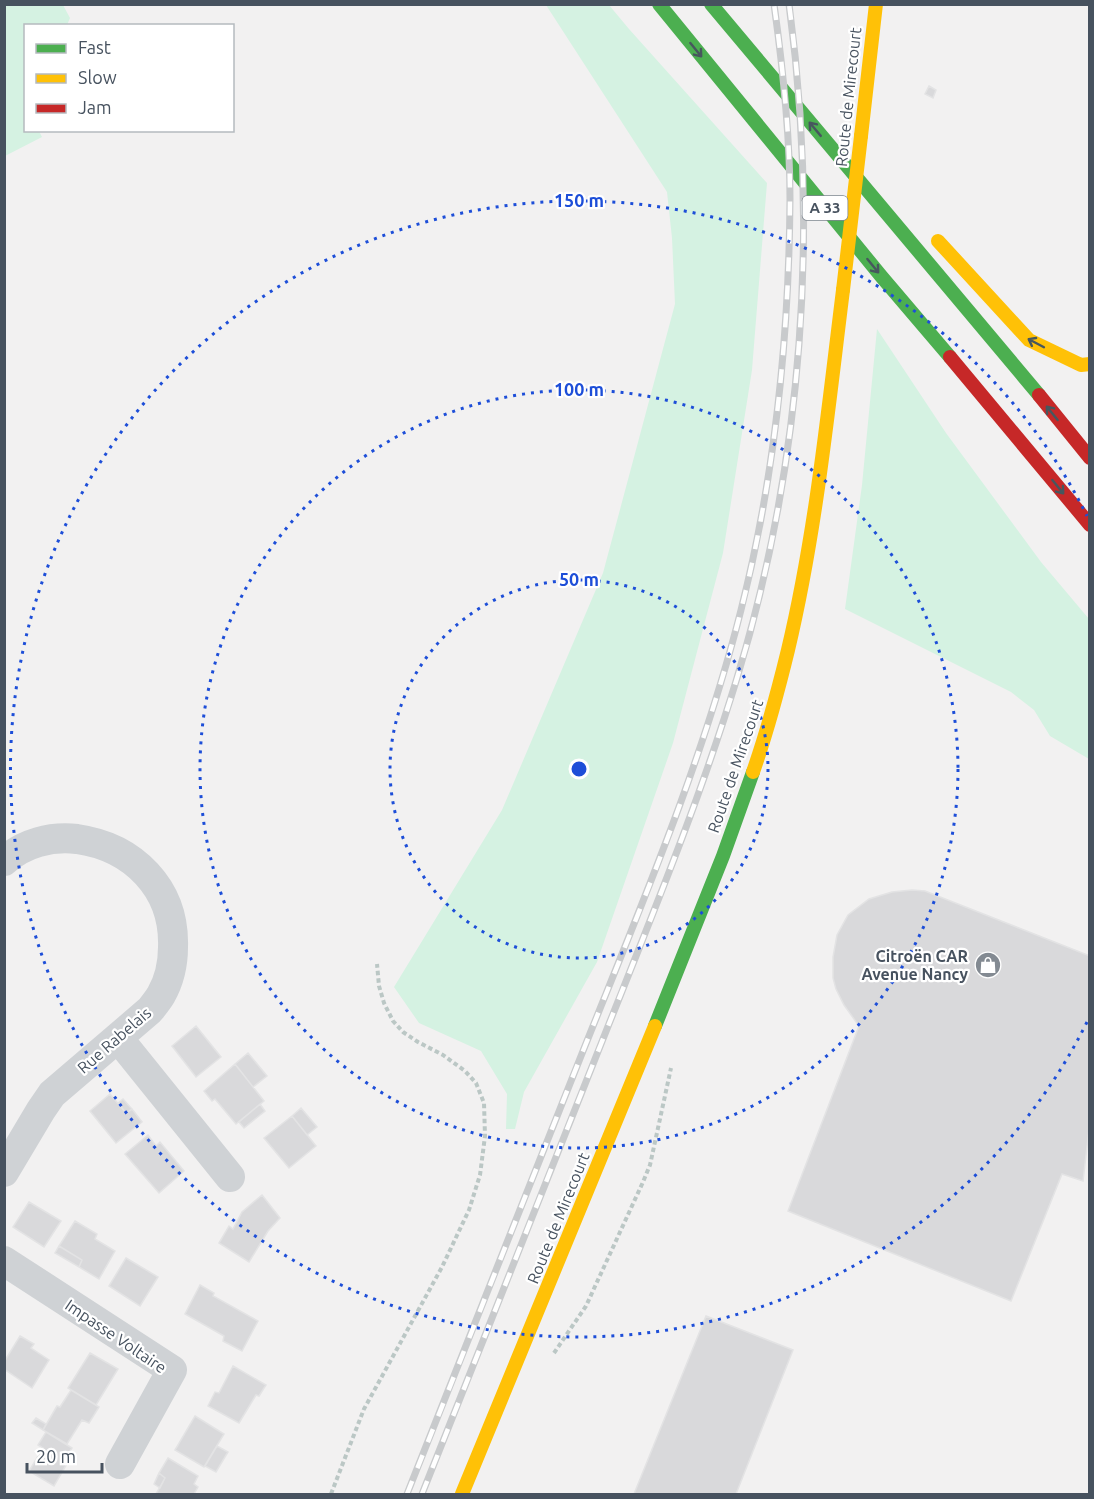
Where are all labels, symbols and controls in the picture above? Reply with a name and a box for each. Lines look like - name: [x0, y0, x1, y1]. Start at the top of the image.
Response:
- legend: [24, 24, 234, 132]
- street label: Route de Mirecourt: [832, 26, 864, 168]
- text: Fast: [78, 37, 111, 57]
- one-way arrow: [689, 42, 703, 57]
- text: Slow: [78, 67, 117, 87]
- text: Jam: [78, 97, 112, 117]
- one-way arrow: [809, 121, 822, 137]
- text: 150 m: [554, 190, 604, 210]
- road number: A 33: [802, 196, 848, 220]
- one-way arrow: [866, 257, 879, 273]
- one-way arrow: [1028, 337, 1045, 349]
- text: 100 m: [554, 379, 604, 399]
- one-way arrow: [1046, 405, 1059, 421]
- one-way arrow: [1051, 478, 1064, 494]
- text: 50 m: [559, 569, 599, 589]
- street label: Route de Mirecourt: [704, 696, 767, 835]
- centre of rings: [569, 759, 589, 779]
- place label: Citroën CAR Avenue Nancy: [861, 947, 968, 983]
- shop icon: Citroën CAR Avenue Nancy: [973, 950, 1003, 980]
- street label: Rue Rabelais: [74, 1003, 154, 1077]
- street label: Route de Mirecourt: [523, 1149, 593, 1286]
- street label: Impasse Voltaire: [62, 1295, 170, 1377]
- scale bar: [27, 1436, 102, 1474]
- text: 20 m: [36, 1446, 76, 1466]

